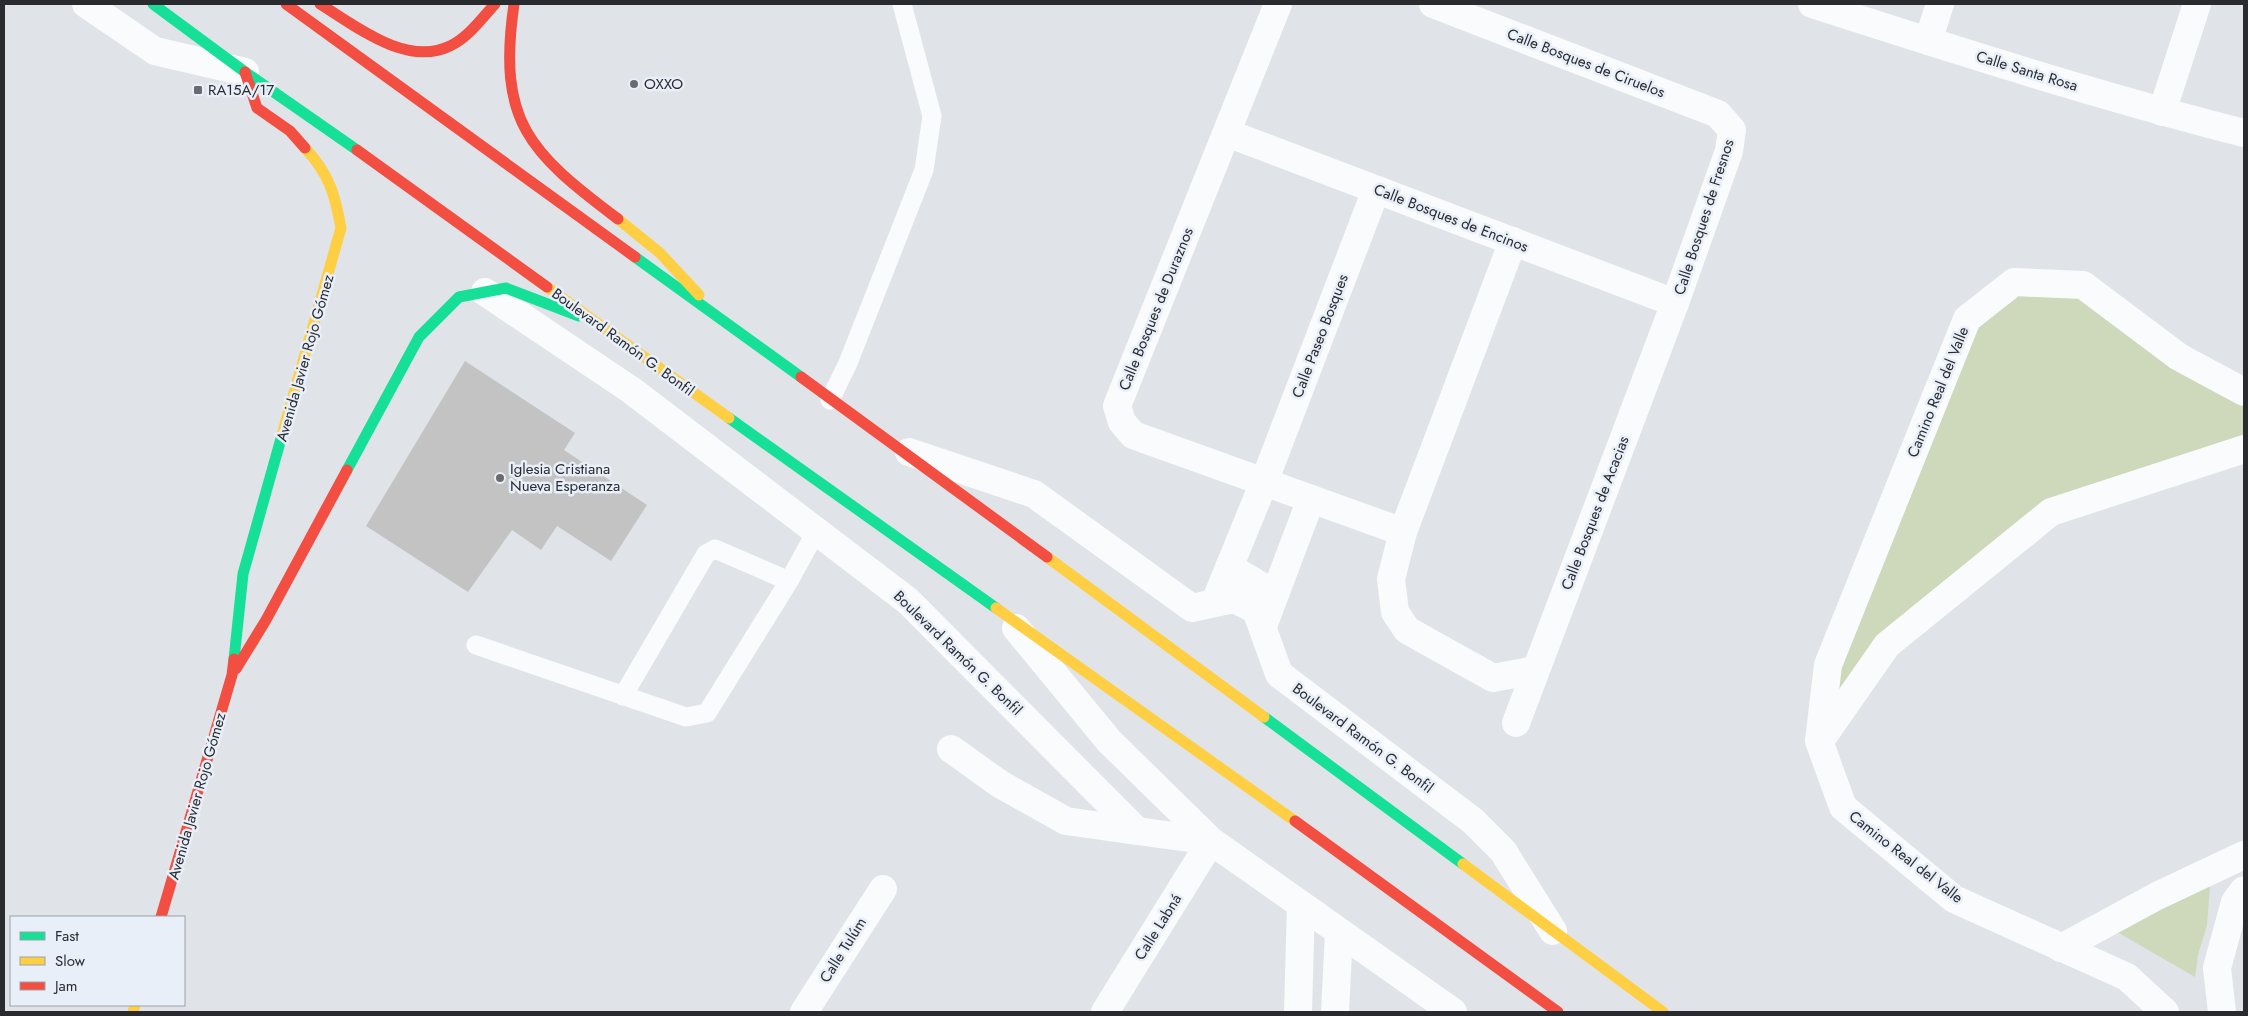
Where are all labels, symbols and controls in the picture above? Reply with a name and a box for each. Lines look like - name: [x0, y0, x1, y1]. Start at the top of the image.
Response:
- street label: Calle Bosques de Ciruelos: [1504, 23, 1668, 103]
- street label: Calle Santa Rosa: [1974, 45, 2080, 97]
- place label: OXXO: [644, 73, 683, 95]
- marker: OXXO: [628, 78, 640, 90]
- place label: RA15A/17: [208, 79, 274, 101]
- marker: RA15A/17: [192, 84, 204, 96]
- street label: Calle Bosques de Fresnos: [1668, 136, 1740, 298]
- street label: Calle Bosques de Encinos: [1371, 178, 1531, 258]
- street label: Calle Bosques de Duraznos: [1113, 224, 1199, 394]
- street label: Calle Paseo Bosques: [1286, 271, 1354, 401]
- street label: Avenida Javier Rojo Gómez: [271, 272, 339, 444]
- street label: Boulevard Ramón G. Bonfil: [547, 283, 699, 401]
- street label: Camino Real del Valle: [1902, 323, 1974, 461]
- street label: Calle Bosques de Acacias: [1555, 433, 1635, 593]
- place label: Iglesia Cristiana Nueva Esperanza: [510, 458, 620, 497]
- marker: Iglesia Cristiana Nueva Esperanza: [494, 472, 506, 484]
- street label: Boulevard Ramón G. Bonfil: [889, 586, 1027, 720]
- street label: Boulevard Ramón G. Bonfil: [1288, 678, 1438, 798]
- street label: Avenida Javier Rojo Gómez: [163, 710, 231, 882]
- street label: Camino Real del Valle: [1844, 805, 1968, 909]
- street label: Calle Labná: [1129, 890, 1187, 964]
- street label: Calle Tulúm: [814, 913, 872, 987]
- legend: [10, 916, 185, 1006]
- text: Fast: [55, 925, 79, 947]
- text: Slow: [55, 950, 86, 972]
- text: Jam: [53, 975, 78, 997]

